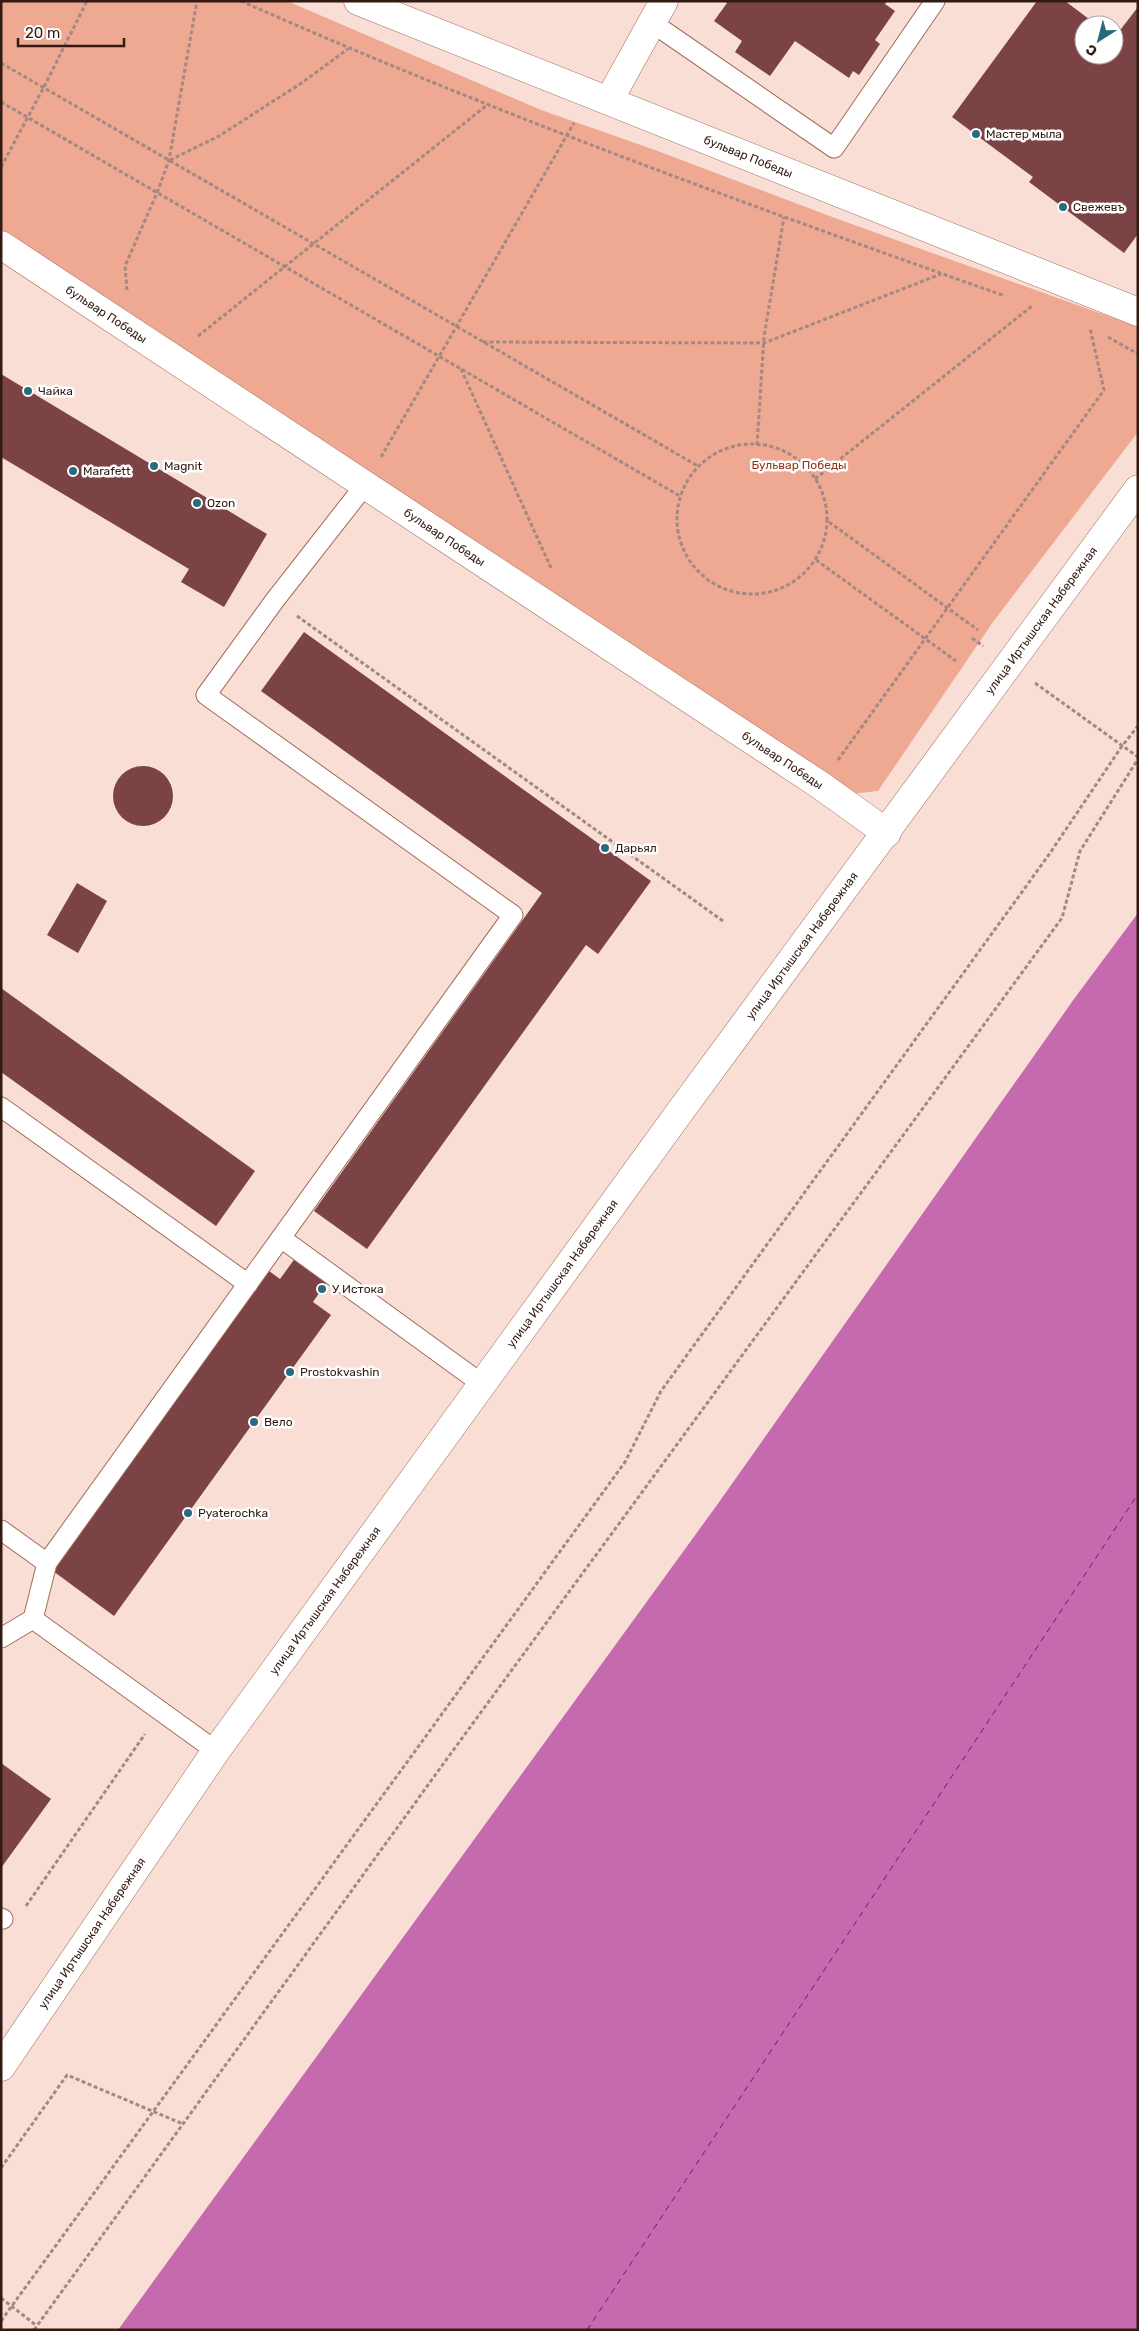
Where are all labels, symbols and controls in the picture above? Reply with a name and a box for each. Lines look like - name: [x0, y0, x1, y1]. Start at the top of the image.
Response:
- scale bar: [18, 15, 124, 47]
- north arrow: [1074, 15, 1124, 65]
- text: 20 m: [25, 24, 60, 42]
- text: С: [1083, 40, 1101, 60]
- place label: Мастер мыла: [986, 127, 1062, 141]
- marker: Мастер мыла: [970, 128, 982, 140]
- street label: бульвар Победы: [702, 133, 795, 181]
- place label: Свежевъ: [1073, 200, 1124, 214]
- marker: Свежевъ: [1057, 201, 1069, 213]
- street label: бульвар Победы: [63, 282, 150, 346]
- place label: Чайка: [38, 384, 73, 398]
- marker: Чайка: [22, 385, 34, 397]
- park label: Бульвар Победы: [751, 458, 847, 472]
- place label: Magnit: [164, 459, 202, 473]
- marker: Magnit: [148, 460, 160, 472]
- place label: Marafett: [83, 464, 131, 478]
- marker: Marafett: [67, 465, 79, 477]
- place label: Ozon: [207, 496, 235, 510]
- marker: Ozon: [191, 497, 203, 509]
- street label: бульвар Победы: [401, 505, 488, 569]
- street label: улица Иртышская Набережная: [982, 544, 1100, 697]
- street label: бульвар Победы: [739, 728, 826, 792]
- place label: Дарьял: [615, 841, 657, 855]
- marker: Дарьял: [599, 842, 611, 854]
- street label: улица Иртышская Набережная: [743, 869, 861, 1022]
- street label: улица Иртышская Набережная: [504, 1197, 621, 1351]
- place label: У Истока: [332, 1282, 384, 1296]
- marker: У Истока: [316, 1283, 328, 1295]
- place label: Prostokvashin: [300, 1365, 380, 1379]
- marker: Prostokvashin: [284, 1366, 296, 1378]
- place label: Вело: [264, 1415, 293, 1429]
- marker: Вело: [248, 1416, 260, 1428]
- place label: Pyaterochka: [198, 1506, 268, 1520]
- marker: Pyaterochka: [182, 1507, 194, 1519]
- street label: улица Иртышская Набережная: [267, 1524, 384, 1677]
- street label: улица Иртышская Набережная: [36, 1855, 148, 2011]

